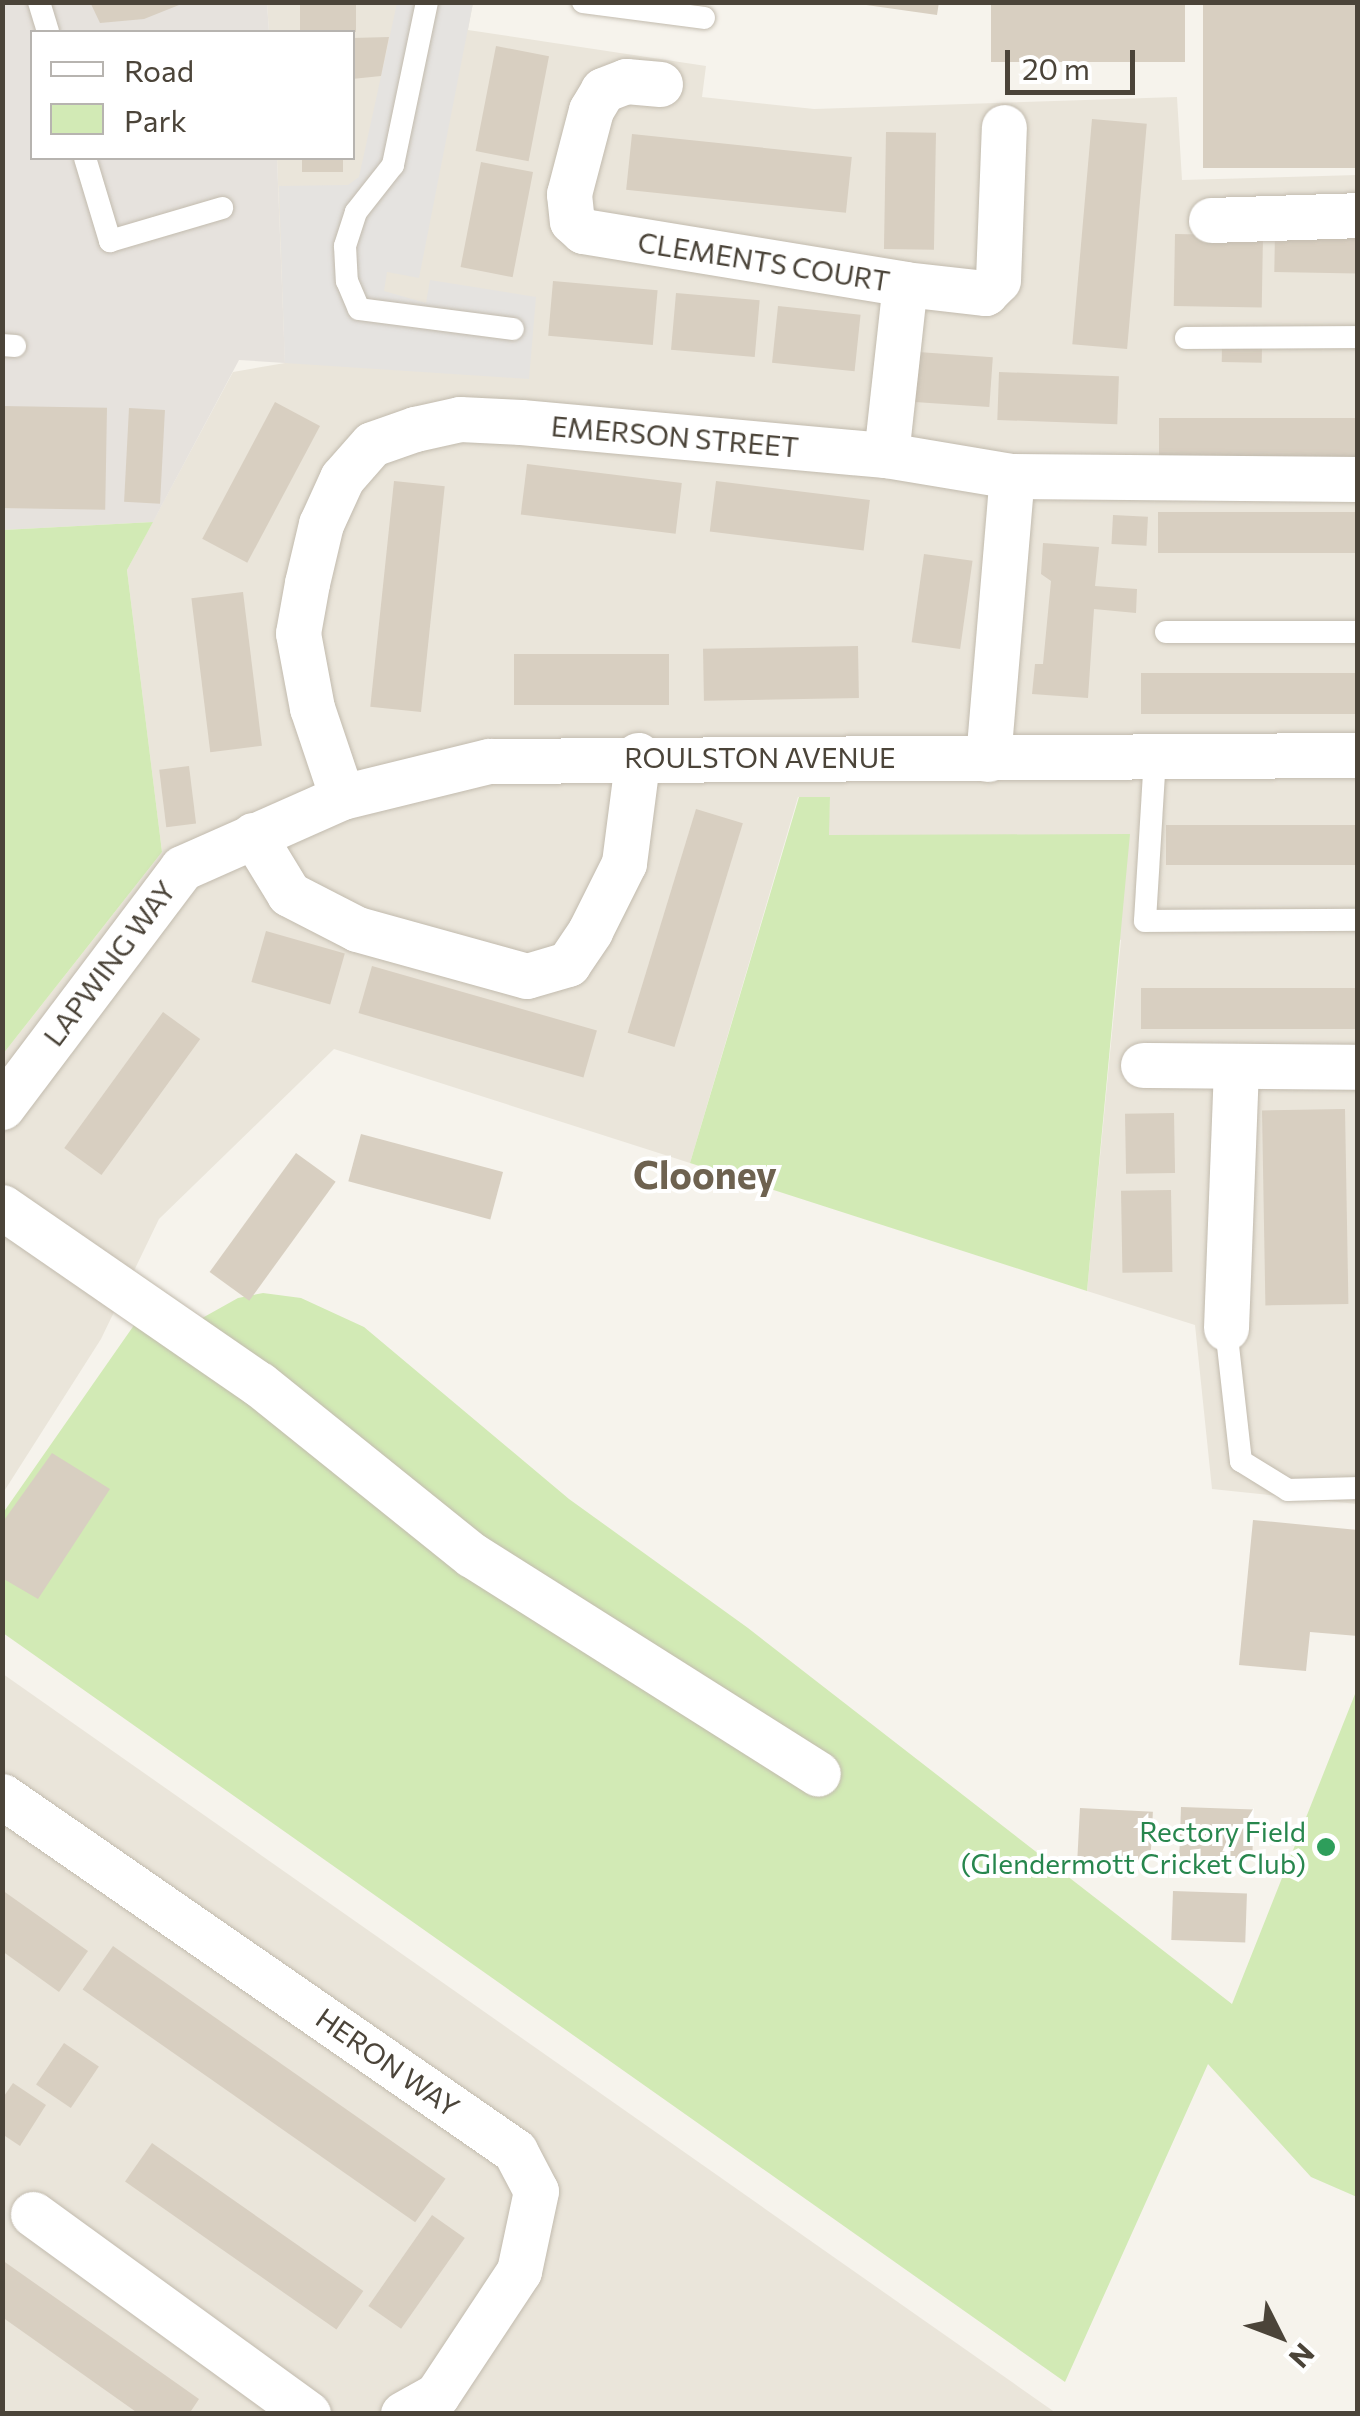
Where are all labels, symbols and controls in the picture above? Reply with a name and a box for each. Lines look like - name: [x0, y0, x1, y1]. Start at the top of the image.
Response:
- legend: [30, 30, 355, 160]
- scale bar: [1010, 30, 1140, 92]
- text: 20 m: [1022, 49, 1090, 86]
- text: Road: [124, 51, 194, 88]
- text: Park: [124, 101, 187, 138]
- street label: CLEMENTS COURT: [636, 224, 892, 298]
- street label: EMERSON STREET: [550, 408, 800, 464]
- street label: ROULSTON AVENUE: [624, 740, 896, 774]
- street label: LAPWING WAY: [36, 874, 182, 1052]
- district label: Clooney: [633, 1151, 777, 1197]
- place label: Rectory Field (Glendermott Cricket Club): [961, 1814, 1306, 1880]
- marker: Rectory Field (Glendermott Cricket Club): [1315, 1836, 1337, 1858]
- street label: HERON WAY: [310, 2000, 466, 2124]
- north arrow: [1230, 2286, 1330, 2386]
- text: N: [1283, 2337, 1322, 2375]

